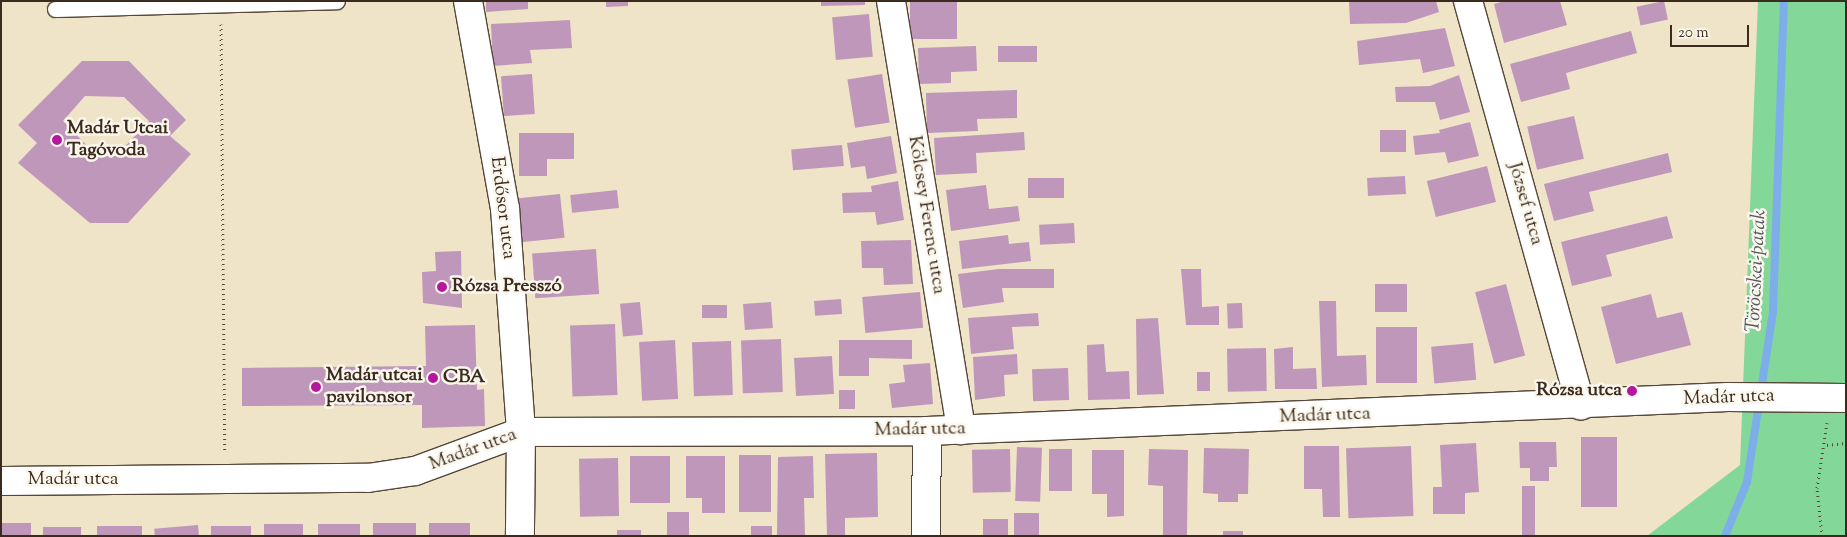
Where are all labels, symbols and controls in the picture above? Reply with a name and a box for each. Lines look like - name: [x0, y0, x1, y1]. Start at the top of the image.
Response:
- scale bar: [1672, 15, 1751, 47]
- text: 20 m: [1678, 23, 1709, 44]
- place label: Madár Utcai Tagóvoda: [67, 118, 168, 162]
- marker: Madár Utcai Tagóvoda: [51, 134, 63, 146]
- street label: Kölcsey Ferenc utca: [902, 134, 950, 296]
- street label: Erdősor utca: [484, 155, 520, 261]
- street label: József utca: [1502, 160, 1548, 248]
- water label: Töröcskei-patak: [1742, 209, 1772, 333]
- place label: Rózsa Presszó: [452, 276, 562, 298]
- marker: Rózsa Presszó: [436, 281, 448, 293]
- place label: Madár utcai pavilonsor: [326, 365, 423, 409]
- place label: CBA: [443, 367, 485, 389]
- marker: CBA: [427, 372, 439, 384]
- place label: Rózsa utca: [1536, 380, 1622, 402]
- marker: Madár utcai pavilonsor: [310, 381, 322, 393]
- marker: Rózsa utca: [1626, 385, 1638, 397]
- street label: Madár utca: [1683, 385, 1775, 411]
- street label: Madár utca: [1279, 403, 1371, 429]
- street label: Madár utca: [874, 418, 966, 442]
- street label: Madár utca: [426, 424, 520, 476]
- street label: Madár utca: [27, 469, 119, 491]

